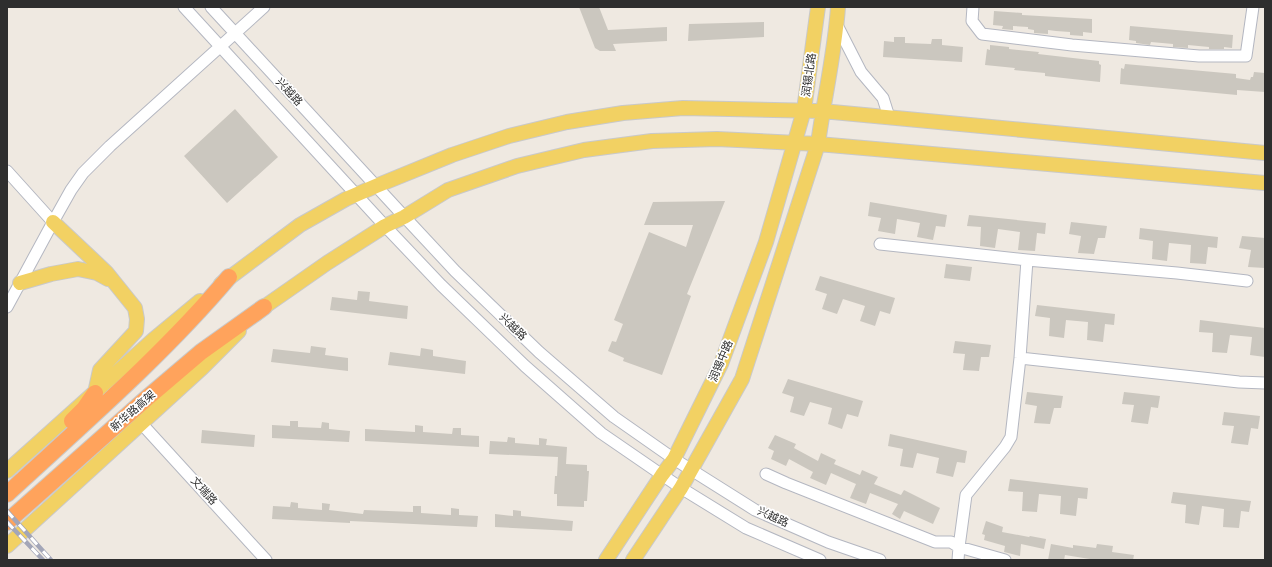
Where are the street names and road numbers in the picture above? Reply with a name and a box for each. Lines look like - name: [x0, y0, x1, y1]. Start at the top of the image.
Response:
- street label: 润锡北路: [800, 52, 818, 98]
- street label: 兴越路: [273, 75, 305, 109]
- street label: 兴越路: [497, 311, 529, 343]
- street label: 润锡中路: [706, 338, 736, 384]
- street label: 新华路高架: [108, 388, 158, 434]
- street label: 文瑞路: [188, 474, 220, 508]
- street label: 兴越路: [755, 504, 791, 530]

